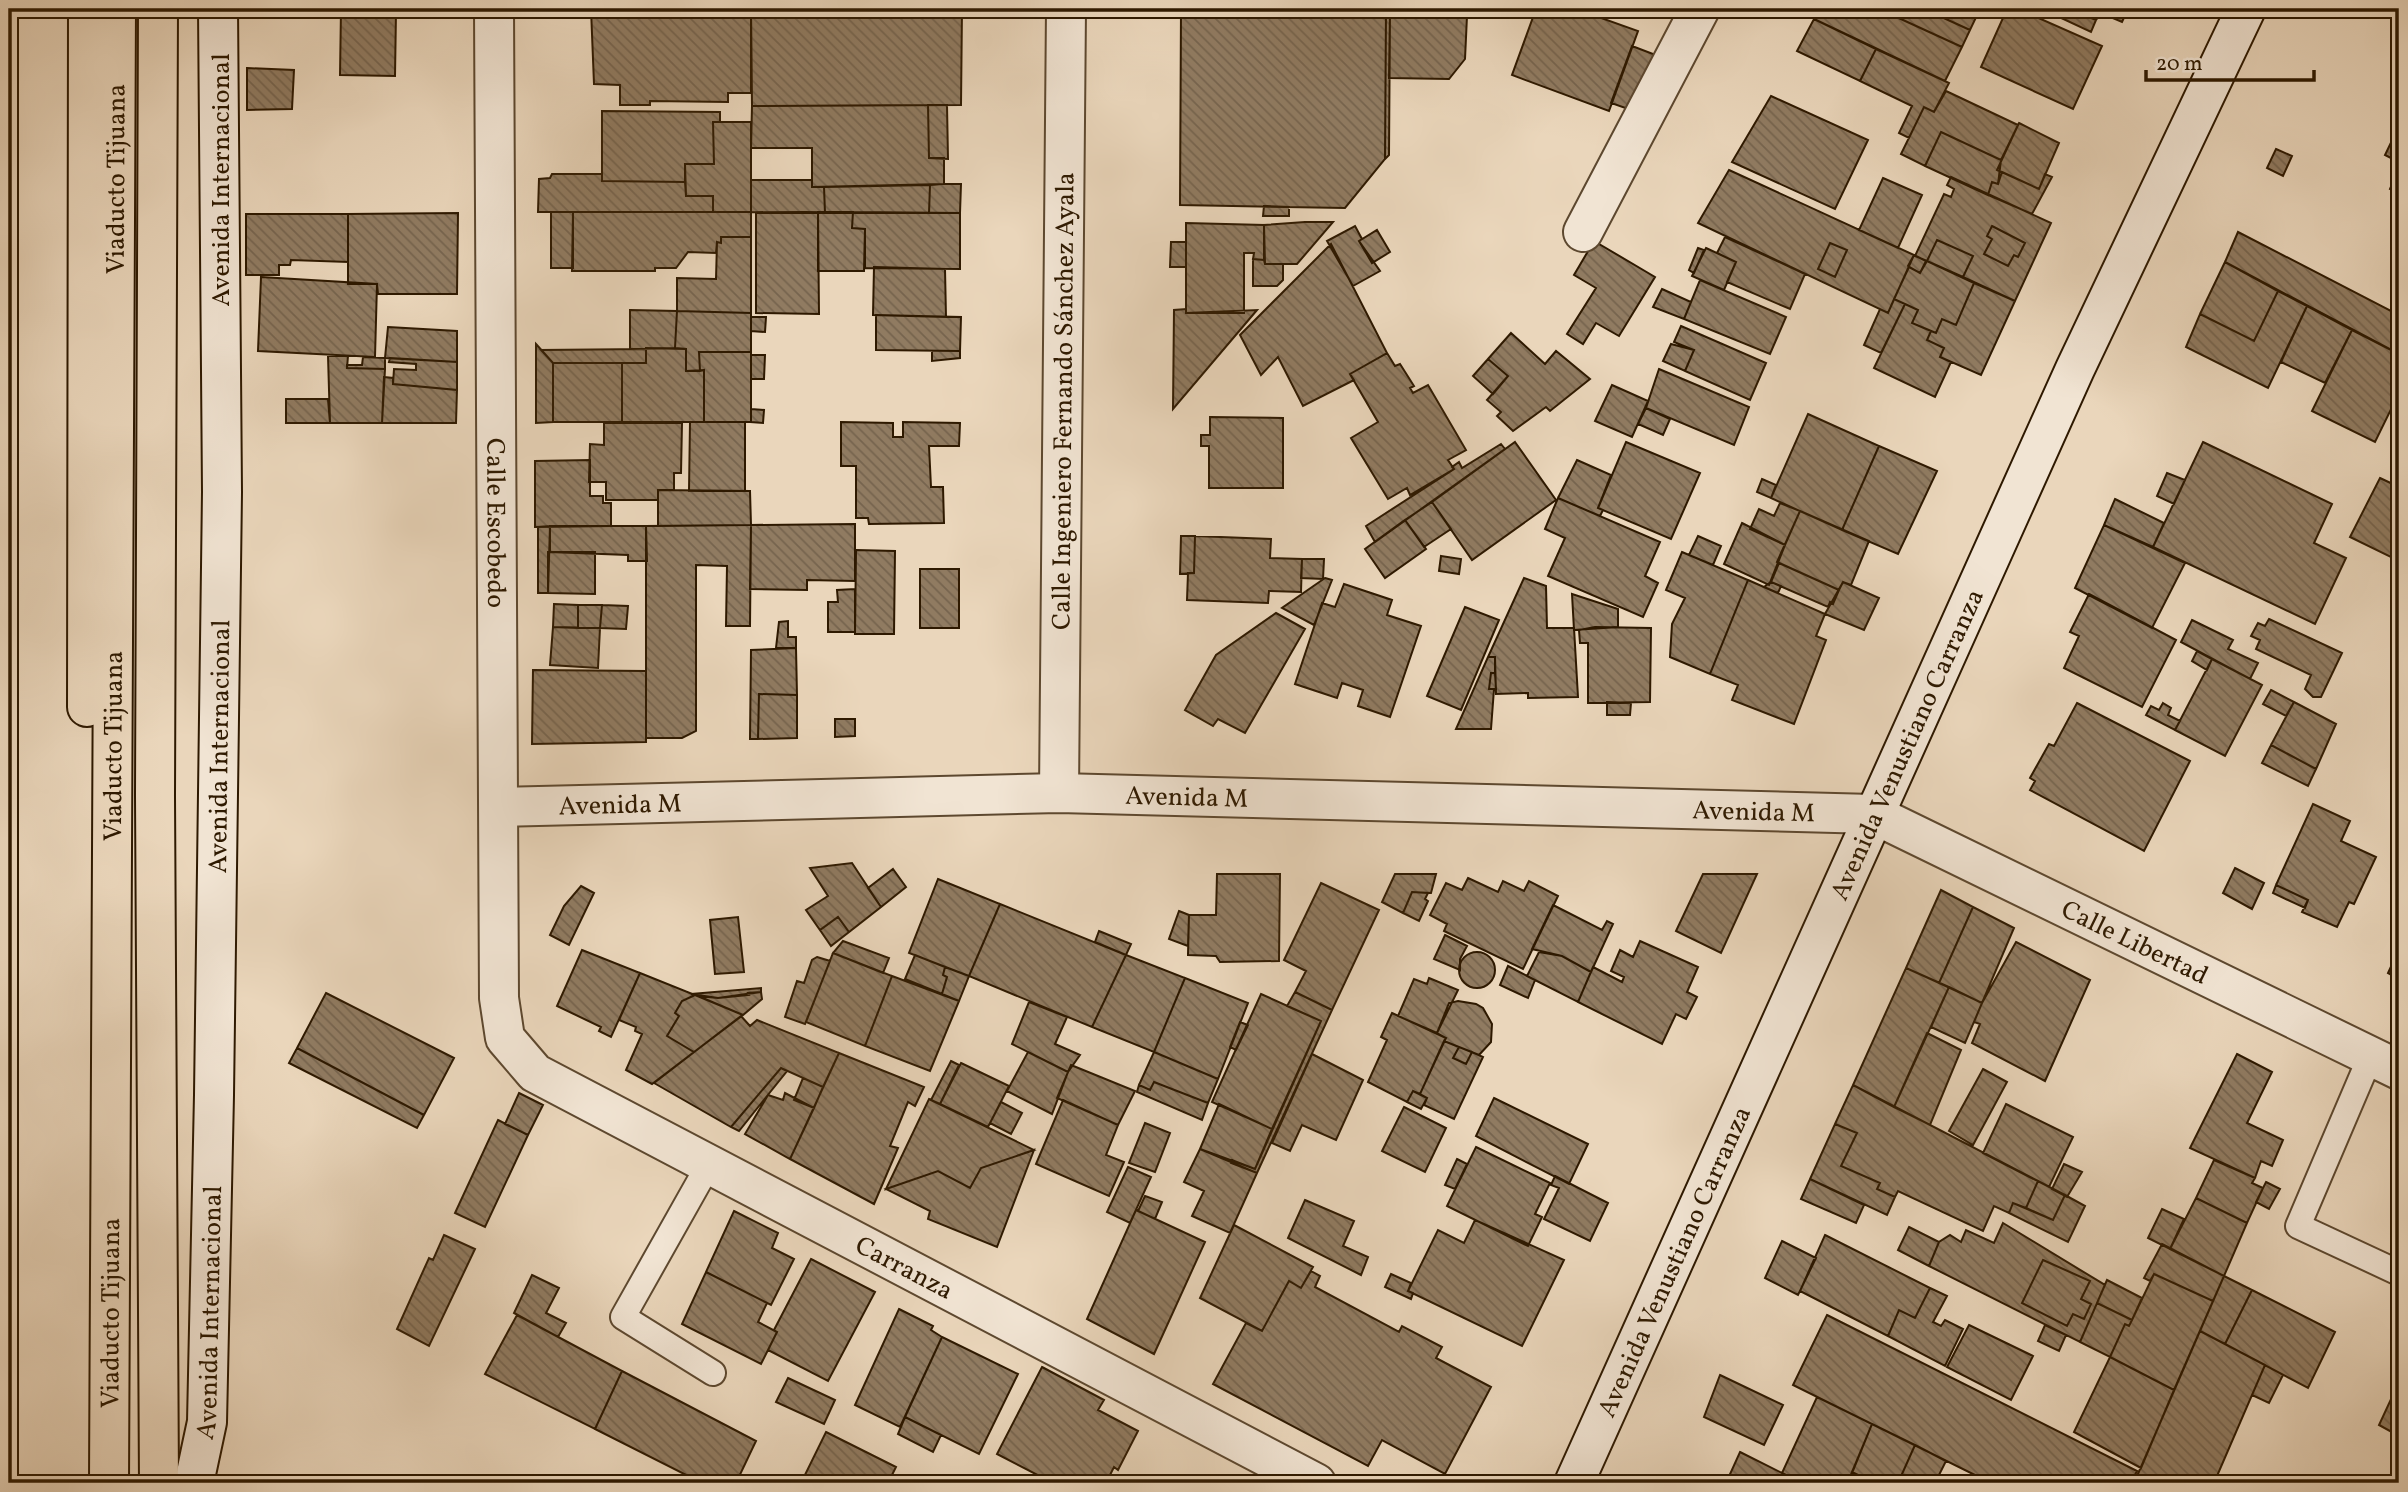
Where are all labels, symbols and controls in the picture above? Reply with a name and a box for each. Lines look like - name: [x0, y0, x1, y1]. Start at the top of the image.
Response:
- scale bar: [2146, 38, 2314, 82]
- text: 20 m: [2156, 50, 2202, 79]
- street label: Avenida Internacional: [204, 53, 240, 307]
- street label: Viaducto Tijuana: [99, 84, 136, 274]
- street label: Calle Ingeniero Fernando Sánchez Ayala: [1044, 172, 1085, 630]
- street label: Calle Escobedo: [476, 438, 513, 608]
- street label: Avenida Venustiano Carranza: [1822, 584, 1994, 906]
- street label: Avenida Internacional: [201, 619, 240, 874]
- street label: Viaducto Tijuana: [96, 651, 133, 841]
- street label: Avenida M: [1125, 779, 1249, 818]
- street label: Avenida M: [558, 786, 682, 826]
- street label: Avenida M: [1692, 793, 1815, 832]
- street label: Calle Libertad: [2055, 892, 2214, 995]
- street label: Avenida Venustiano Carranza: [1590, 1101, 1761, 1424]
- street label: Avenida Internacional: [188, 1185, 232, 1443]
- street label: Viaducto Tijuana: [93, 1218, 130, 1408]
- street label: Carranza: [848, 1228, 959, 1309]

